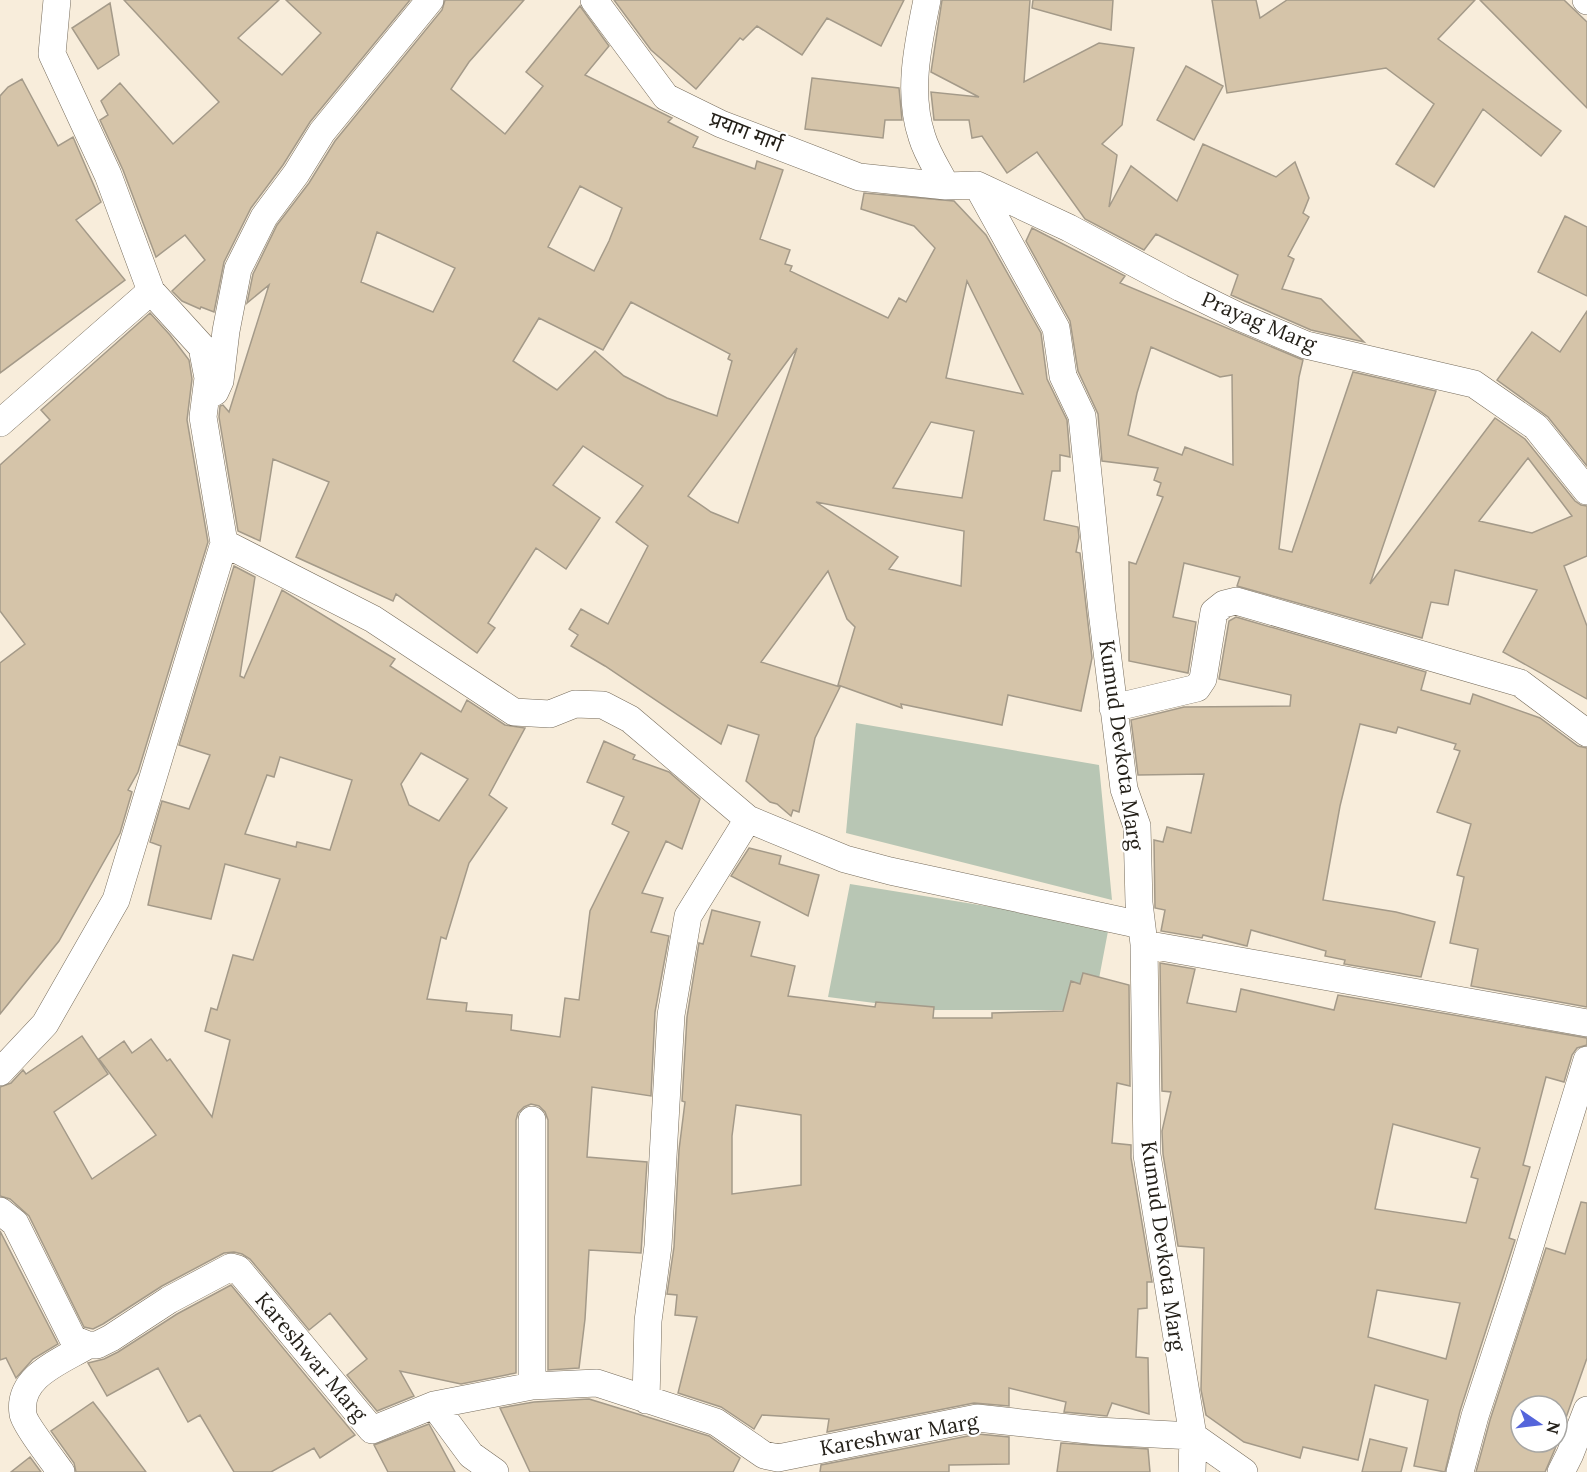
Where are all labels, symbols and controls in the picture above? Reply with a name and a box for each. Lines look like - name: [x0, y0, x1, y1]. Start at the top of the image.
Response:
- street label: प्रयाग मार्ग: [706, 105, 788, 158]
- street label: Prayag Marg: [1198, 285, 1321, 358]
- street label: Kumud Devkota Marg: [1093, 638, 1150, 852]
- street label: Kumud Devkota Marg: [1135, 1139, 1192, 1353]
- street label: Kareshwar Marg: [249, 1287, 374, 1427]
- north arrow: [1509, 1394, 1569, 1454]
- street label: Kareshwar Marg: [818, 1407, 981, 1462]
- text: N: [1542, 1419, 1565, 1436]

